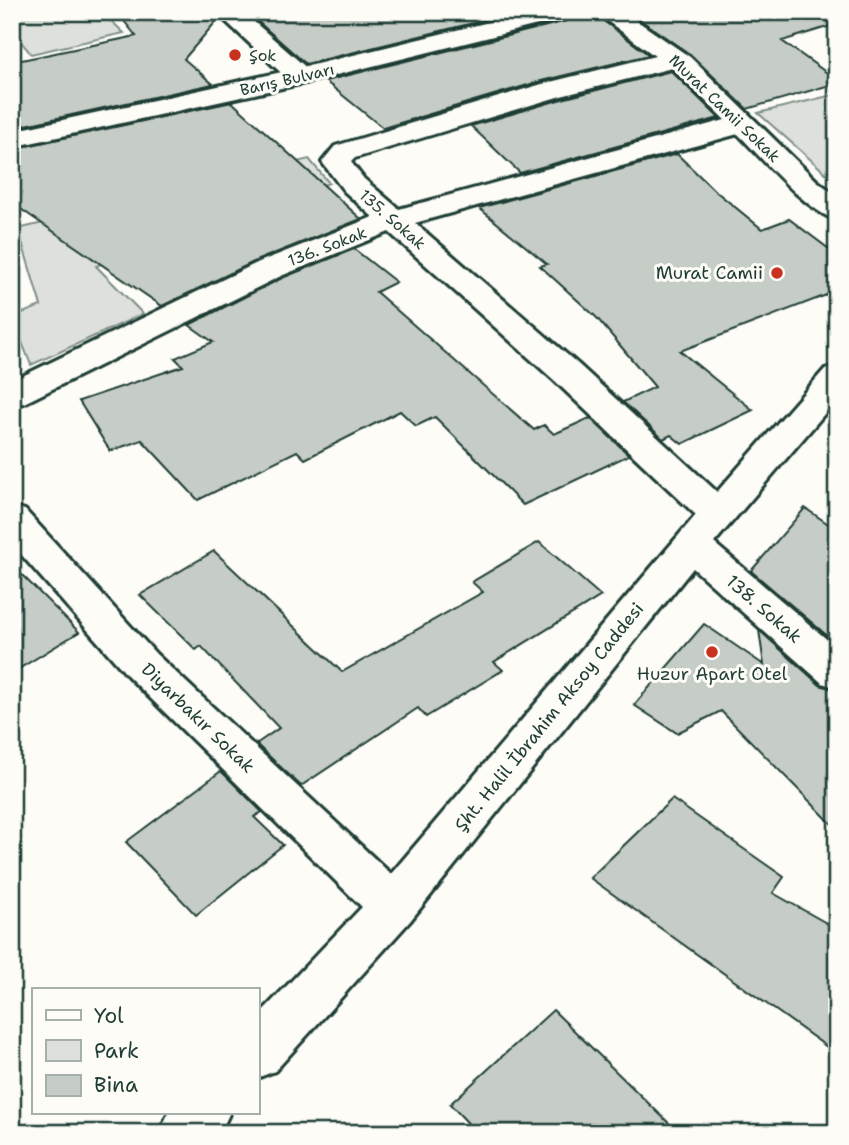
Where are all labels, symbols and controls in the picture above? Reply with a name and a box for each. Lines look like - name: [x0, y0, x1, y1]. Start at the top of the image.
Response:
- place label: Şok: [249, 45, 276, 66]
- marker: Şok: [227, 47, 243, 63]
- street label: Murat Camii Sokak: [665, 50, 785, 167]
- street label: Barış Bulvarı: [238, 58, 336, 101]
- street label: 135. Sokak: [355, 185, 430, 254]
- street label: 136. Sokak: [285, 222, 370, 271]
- place label: Murat Camii: [656, 261, 763, 285]
- marker: Murat Camii: [769, 265, 785, 281]
- street label: 138. Sokak: [721, 569, 807, 649]
- street label: Şht. Halil İbrahim Aksoy Caddesi: [449, 597, 649, 837]
- marker: Huzur Apart Otel: [704, 644, 720, 660]
- street label: Diyarbakır Sokak: [136, 658, 260, 778]
- place label: Huzur Apart Otel: [637, 662, 788, 686]
- legend: [32, 988, 259, 1114]
- text: Yol: [94, 1002, 124, 1030]
- text: Park: [94, 1037, 139, 1065]
- text: Bina: [94, 1071, 138, 1099]

